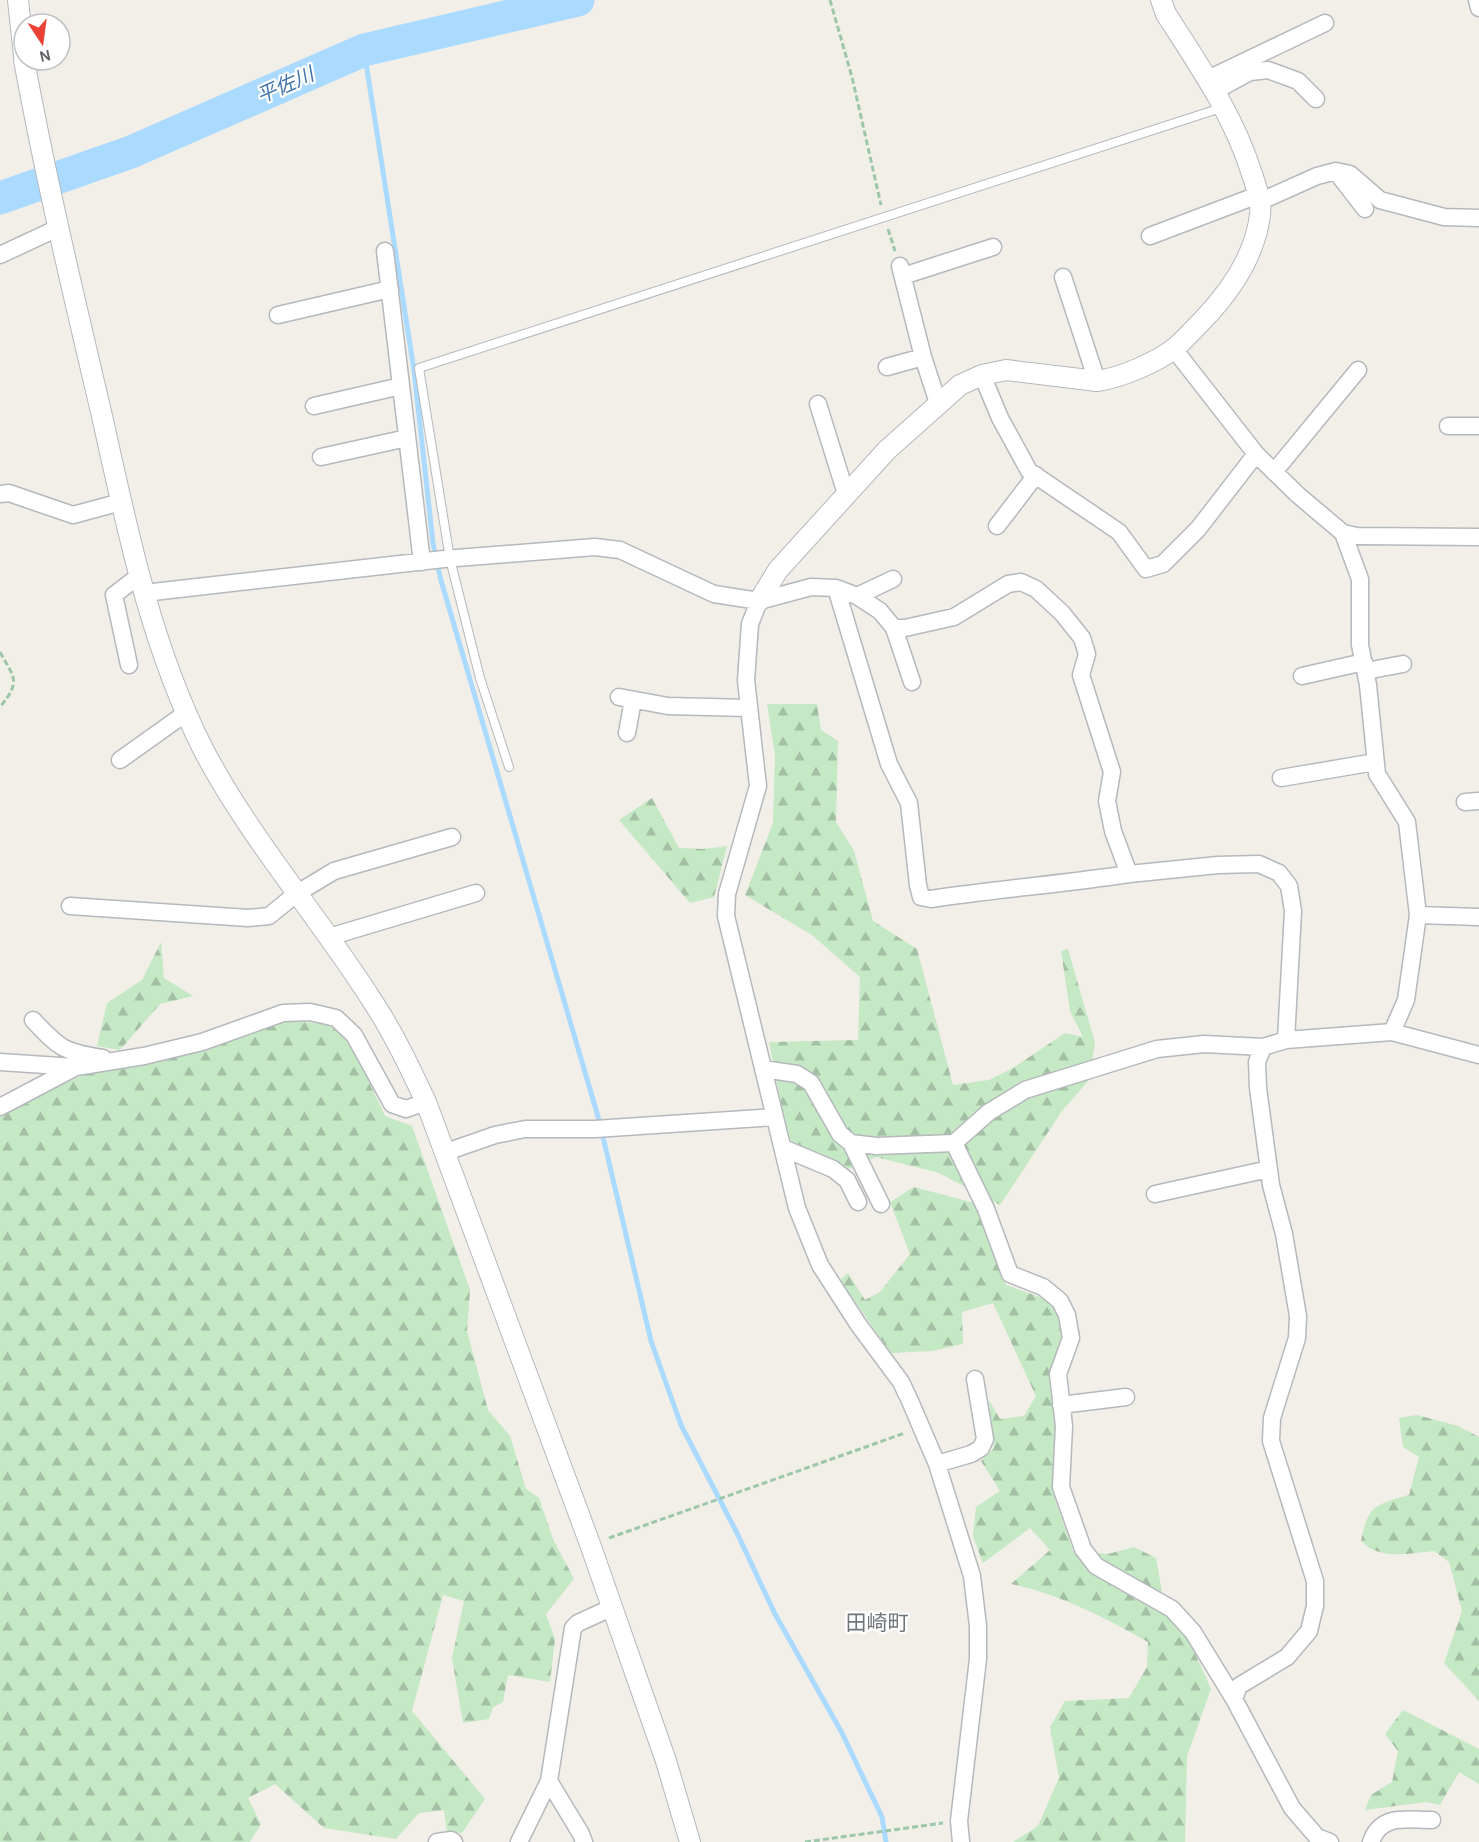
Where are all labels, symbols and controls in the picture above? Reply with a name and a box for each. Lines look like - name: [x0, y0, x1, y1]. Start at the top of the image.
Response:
- north arrow: [12, 12, 72, 72]
- text: N: [38, 46, 53, 67]
- water label: 平佐川: [253, 62, 319, 108]
- district label: 田崎町: [846, 1611, 909, 1635]

